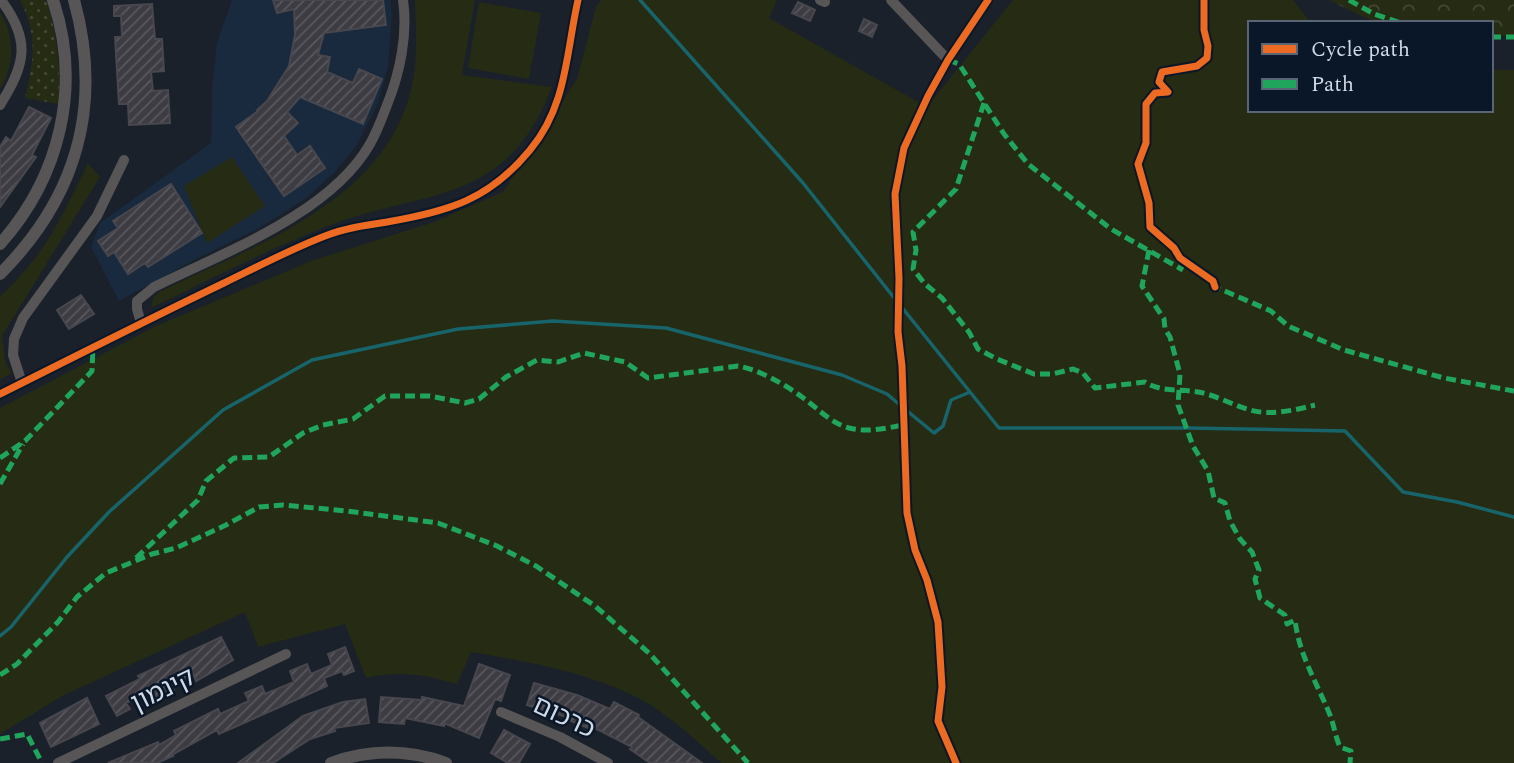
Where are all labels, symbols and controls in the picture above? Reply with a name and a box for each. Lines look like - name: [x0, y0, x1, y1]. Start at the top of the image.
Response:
- legend: [1248, 21, 1493, 112]
- text: Cycle path: [1311, 34, 1410, 66]
- text: Path: [1311, 69, 1354, 101]
- street label: קינמון: [124, 657, 202, 723]
- street label: כרכום: [526, 685, 602, 749]

